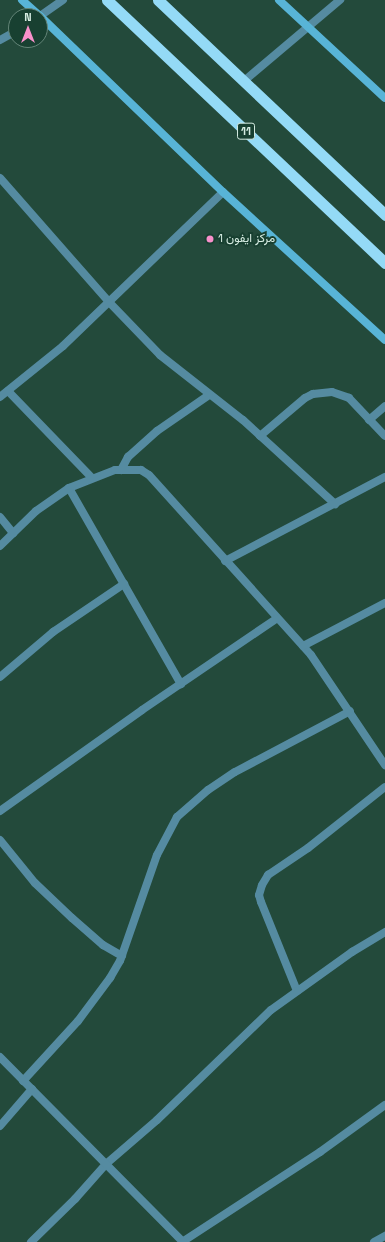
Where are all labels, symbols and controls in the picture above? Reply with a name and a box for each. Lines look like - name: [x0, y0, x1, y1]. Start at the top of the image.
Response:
- north arrow: [8, 8, 48, 48]
- text: N: [24, 10, 32, 24]
- road number: 11: [237, 122, 255, 140]
- place label: مركز ايفون 1: [218, 232, 275, 246]
- marker: مركز ايفون 1: [205, 234, 215, 244]

